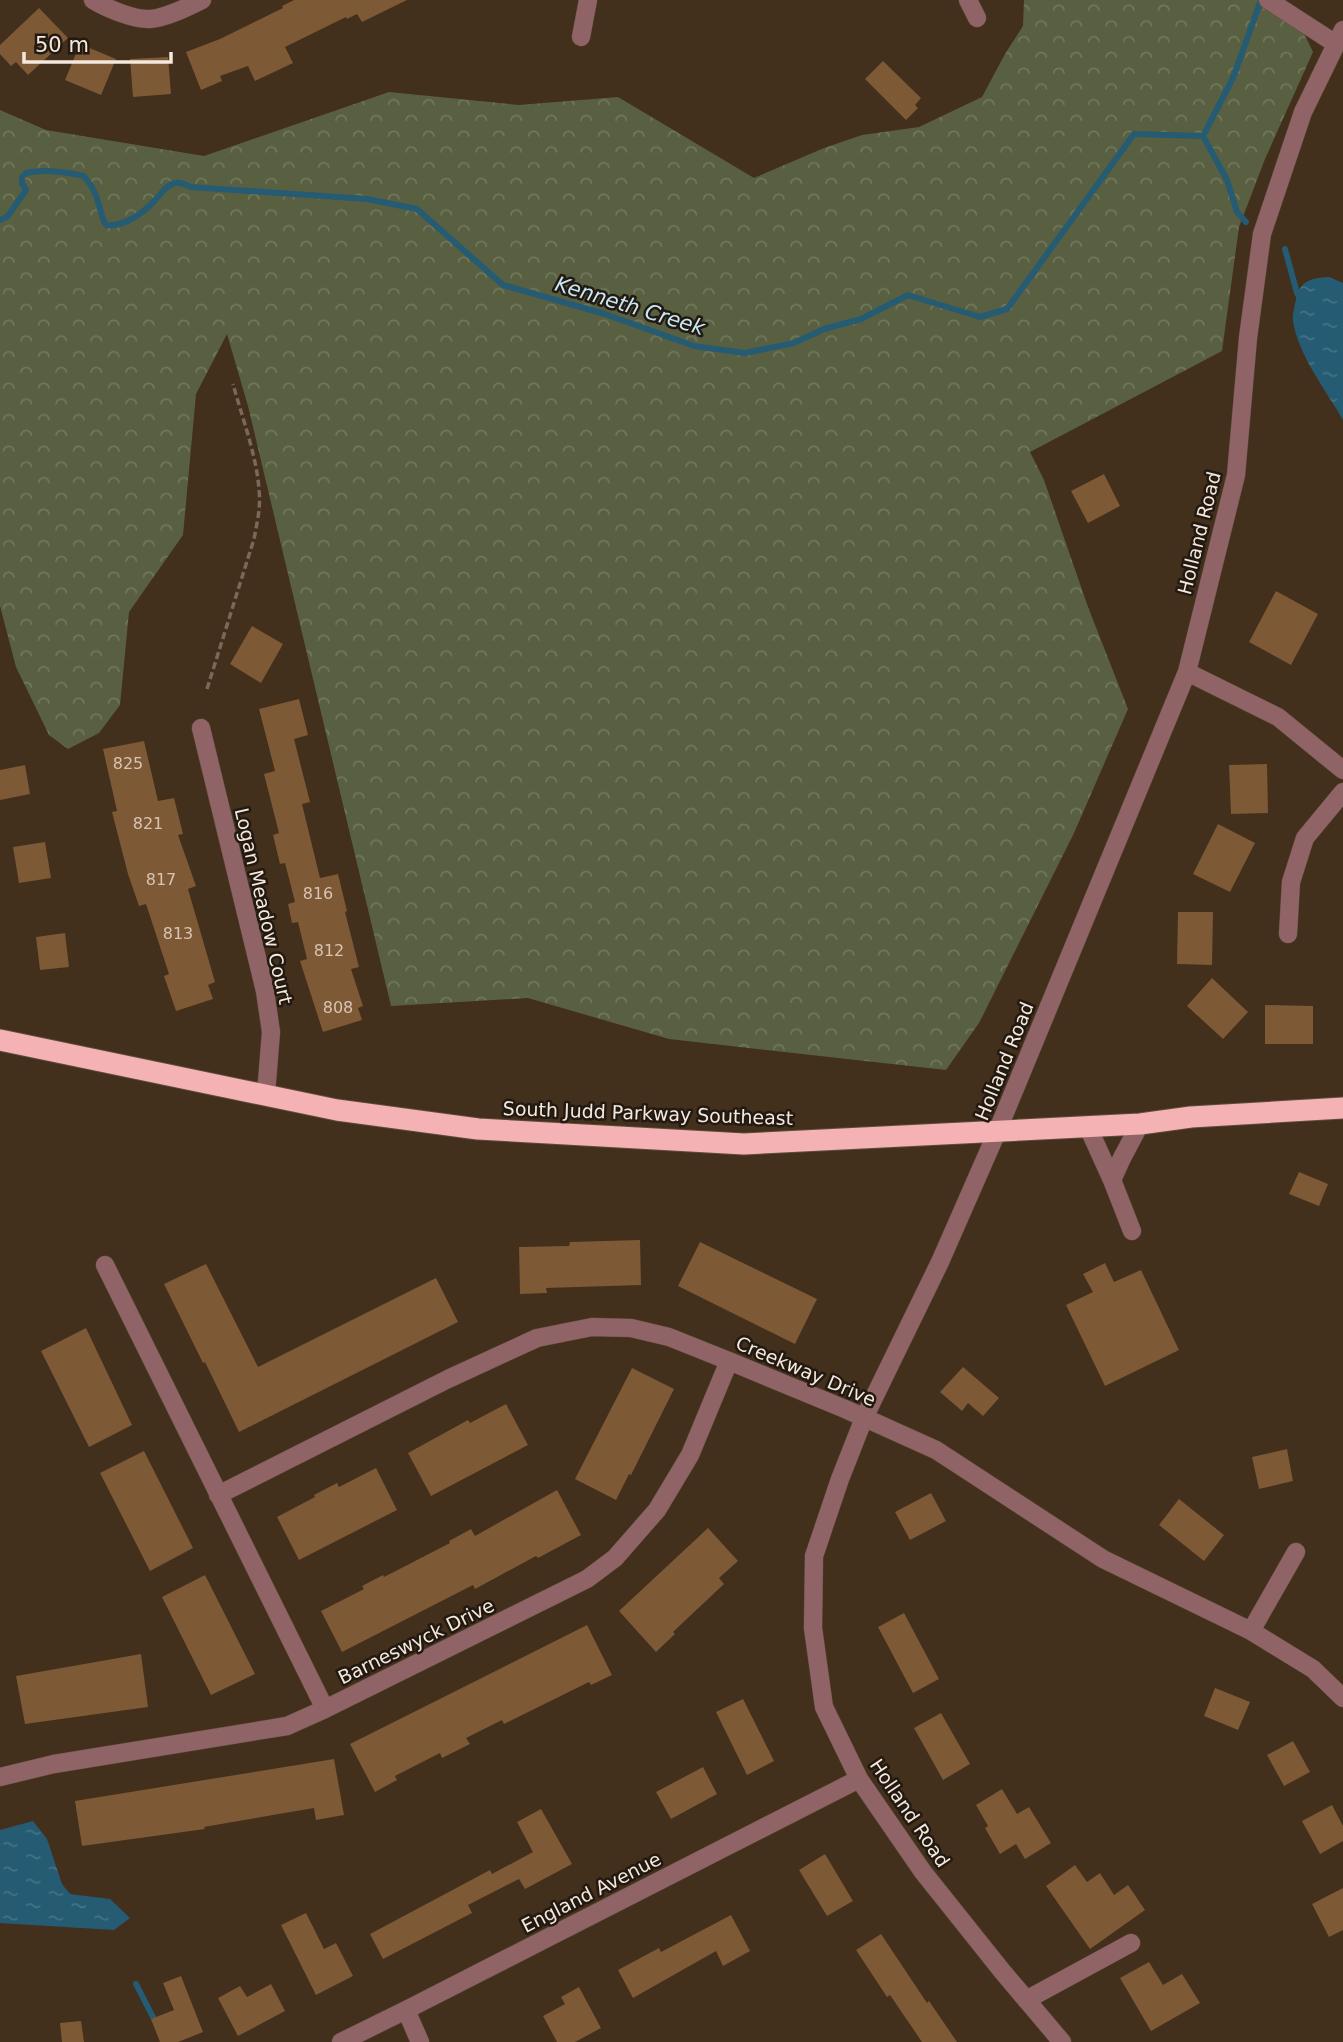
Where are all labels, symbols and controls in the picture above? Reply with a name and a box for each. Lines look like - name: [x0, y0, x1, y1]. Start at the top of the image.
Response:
- scale bar: [24, 21, 172, 65]
- text: 50 m: [35, 33, 89, 57]
- water label: Kenneth Creek: [552, 272, 708, 340]
- street label: Holland Road: [1173, 469, 1225, 597]
- house number: 825: [113, 754, 143, 773]
- street label: Logan Meadow Court: [231, 806, 297, 1006]
- house number: 821: [133, 814, 163, 833]
- house number: 817: [146, 870, 176, 889]
- house number: 816: [303, 884, 333, 903]
- house number: 813: [163, 924, 193, 943]
- house number: 812: [314, 941, 344, 960]
- house number: 808: [323, 998, 353, 1017]
- street label: Holland Road: [970, 998, 1038, 1124]
- street label: South Judd Parkway Southeast: [502, 1097, 794, 1129]
- street label: Creekway Drive: [733, 1332, 879, 1410]
- street label: Barneswyck Drive: [334, 1594, 498, 1688]
- street label: Holland Road: [866, 1755, 954, 1871]
- street label: England Avenue: [518, 1847, 664, 1937]

